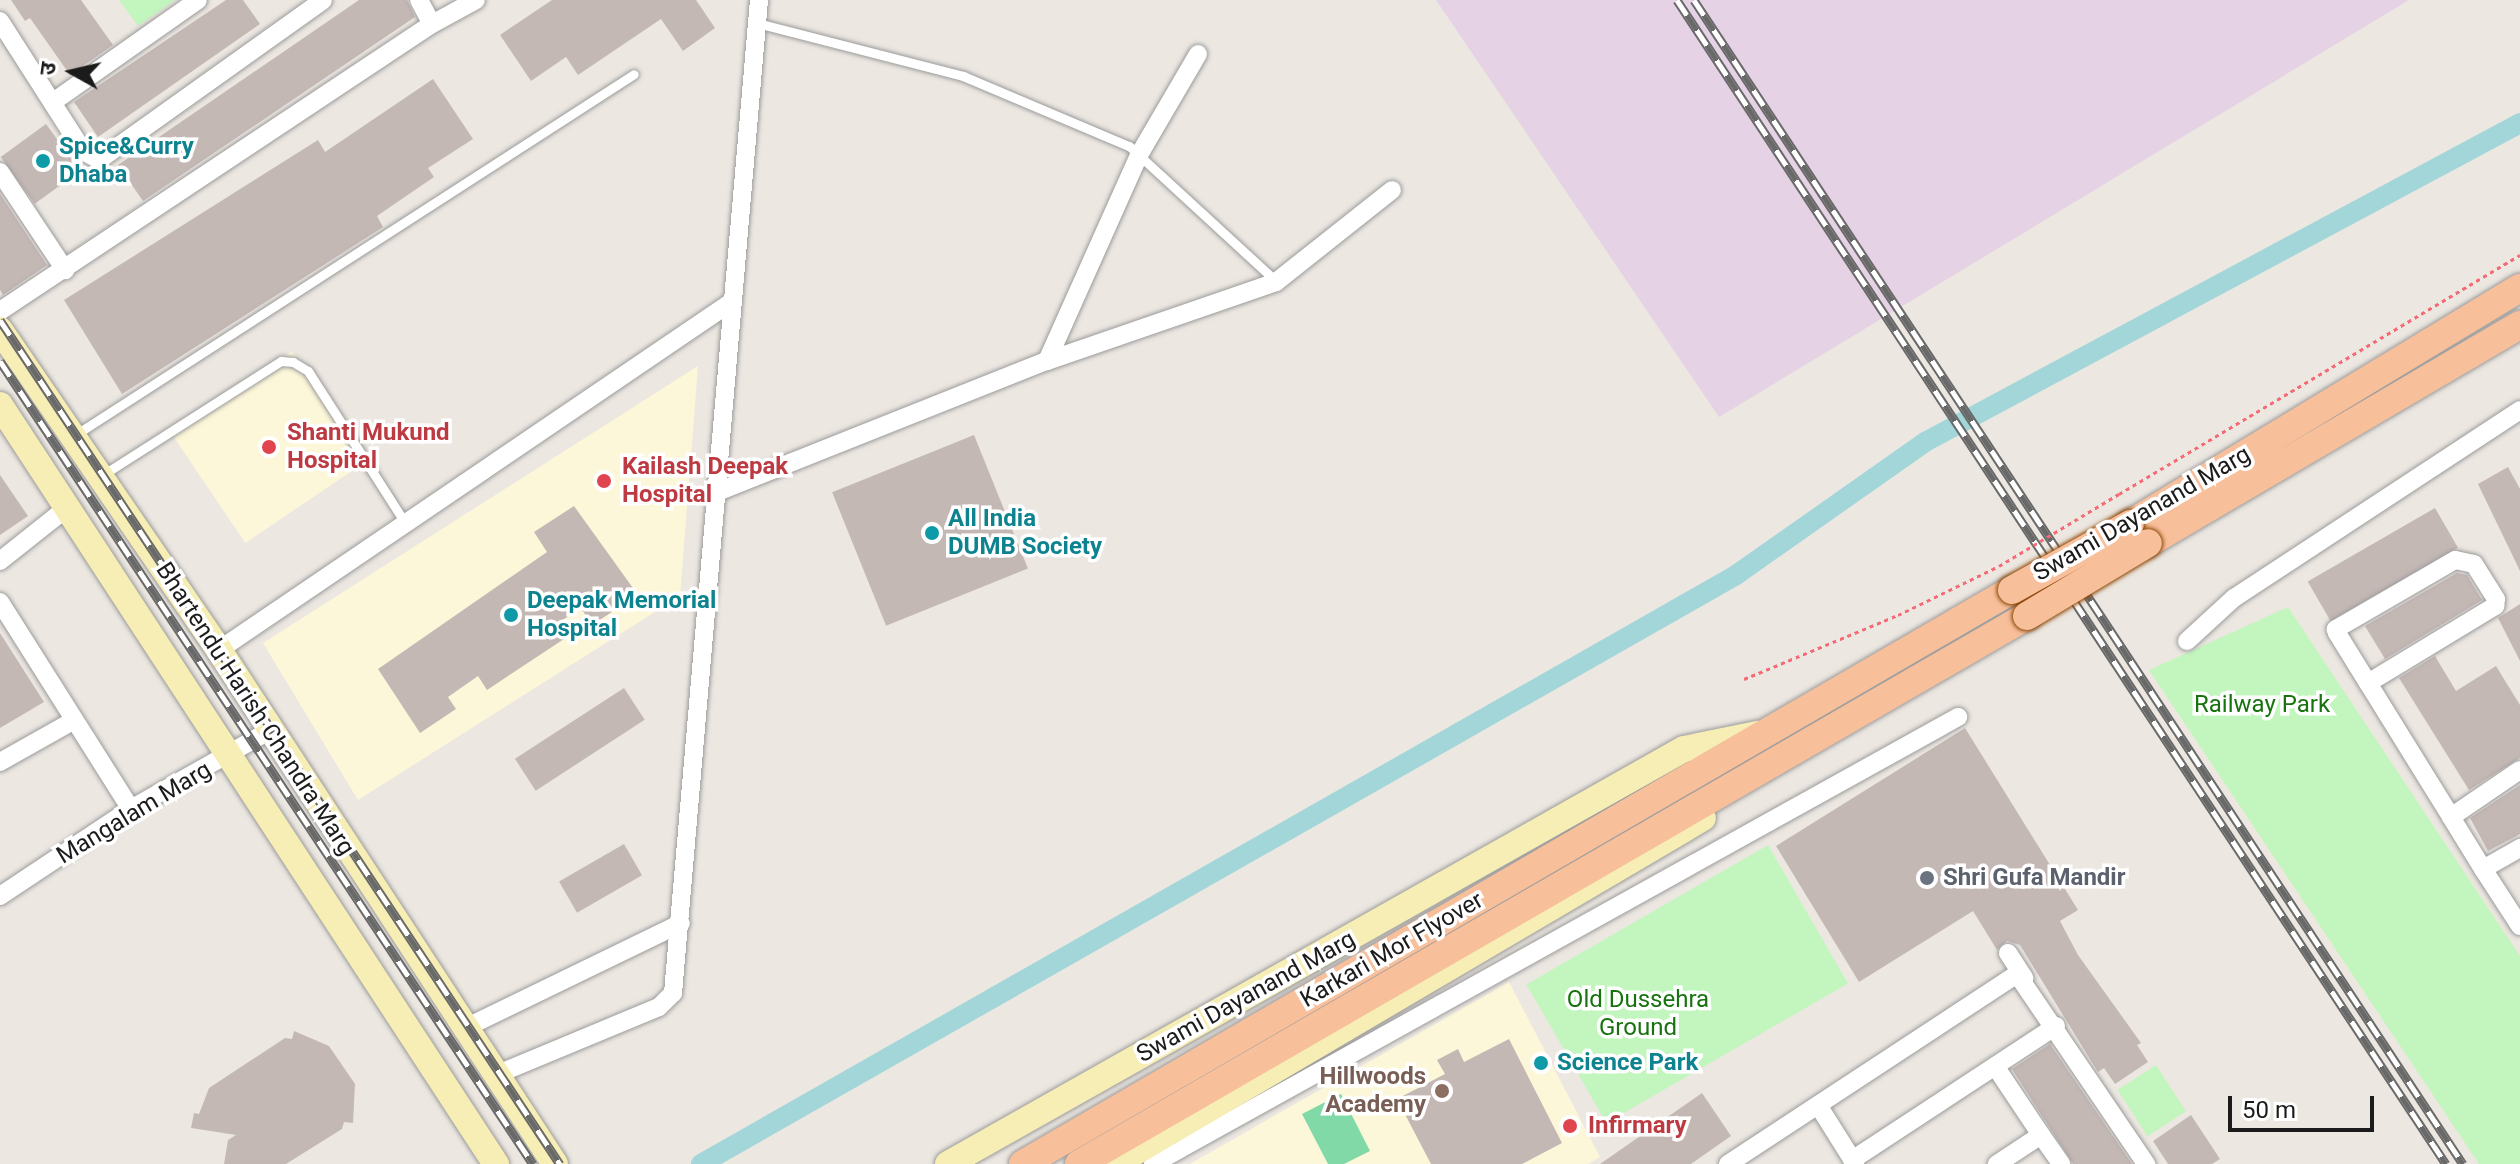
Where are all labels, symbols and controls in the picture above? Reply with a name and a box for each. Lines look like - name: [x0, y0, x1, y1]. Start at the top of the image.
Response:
- north arrow: [32, 32, 112, 112]
- text: उ: [34, 60, 61, 77]
- place label: Spice&Curry Dhaba: [59, 133, 194, 189]
- marker: Spice&Curry Dhaba: [34, 152, 52, 170]
- place label: Shanti Mukund Hospital: [287, 419, 450, 475]
- marker: Shanti Mukund Hospital: [258, 436, 280, 458]
- street label: Swami Dayanand Marg: [2029, 440, 2255, 588]
- place label: Kailash Deepak Hospital: [622, 453, 788, 509]
- marker: Kailash Deepak Hospital: [593, 470, 615, 492]
- place label: All India DUMB Society: [948, 505, 1102, 561]
- marker: All India DUMB Society: [923, 524, 941, 542]
- street label: Bhartendu Harish Chandra Marg: [150, 557, 360, 861]
- place label: Deepak Memorial Hospital: [527, 587, 716, 643]
- marker: Deepak Memorial Hospital: [502, 606, 520, 624]
- park label: Railway Park: [2194, 691, 2330, 719]
- street label: Mangalam Marg: [52, 756, 216, 870]
- place label: Shri Gufa Mandir: [1943, 864, 2125, 892]
- marker: Shri Gufa Mandir: [1918, 869, 1936, 887]
- street label: Karkari Mor Flyover: [1295, 886, 1489, 1014]
- street label: Swami Dayanand Marg: [1132, 925, 1360, 1069]
- park label: Old Dussehra Ground: [1567, 986, 1709, 1042]
- place label: Science Park: [1557, 1049, 1698, 1077]
- marker: Science Park: [1532, 1054, 1550, 1072]
- place label: Hillwoods Academy: [1319, 1063, 1426, 1119]
- scale bar: [2232, 1080, 2378, 1130]
- marker: Hillwoods Academy: [1433, 1082, 1451, 1100]
- text: 50 m: [2242, 1096, 2296, 1124]
- place label: Infirmary: [1588, 1112, 1687, 1140]
- marker: Infirmary: [1559, 1115, 1581, 1137]

